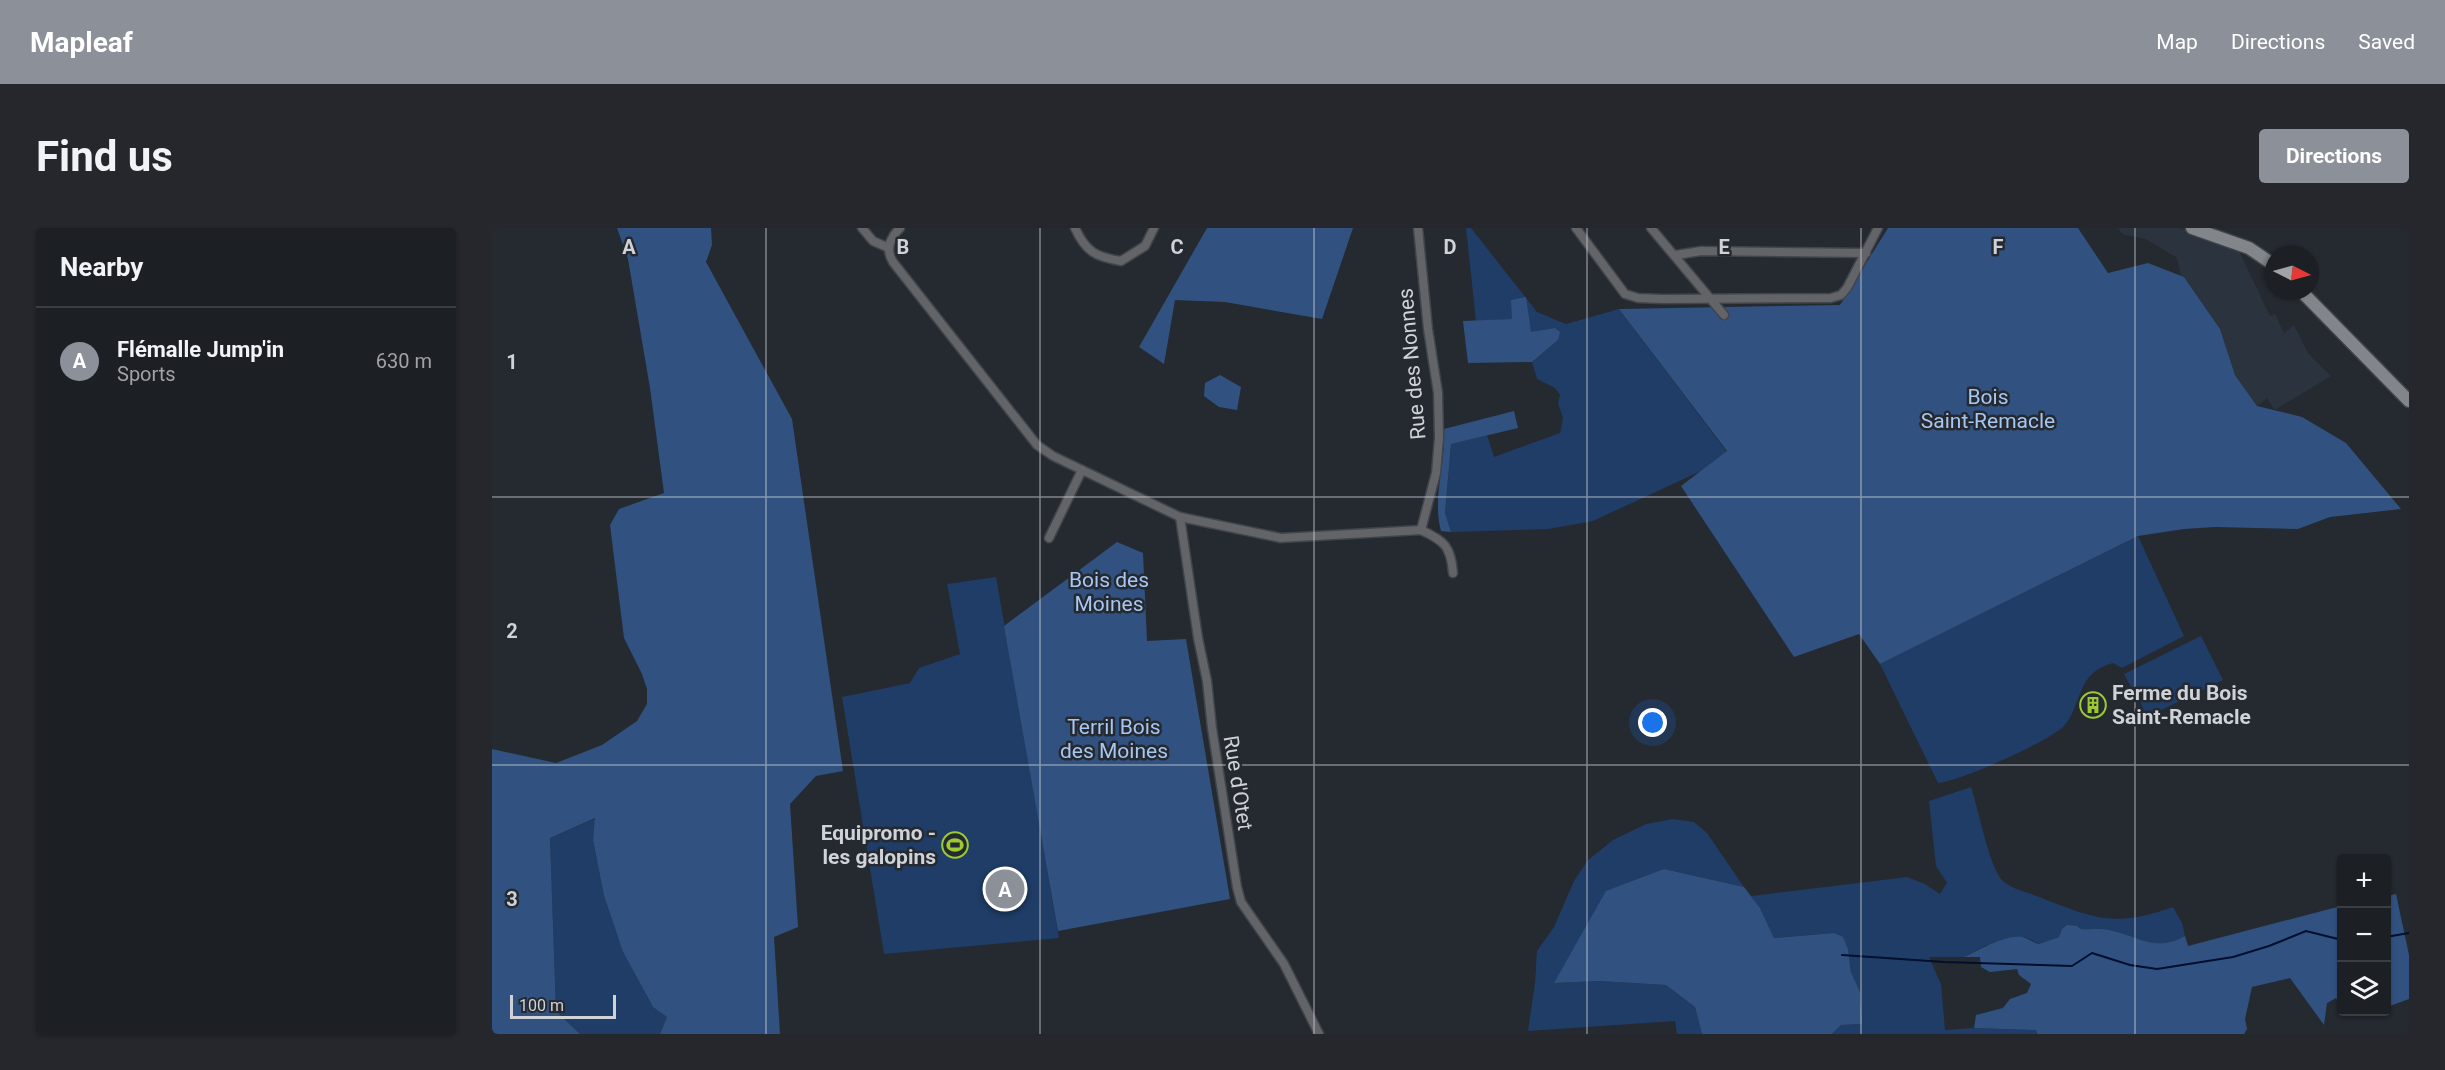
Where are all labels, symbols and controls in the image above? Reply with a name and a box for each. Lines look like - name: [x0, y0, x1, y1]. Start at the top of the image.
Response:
- text: Mapleaf: [30, 26, 133, 59]
- text: Map: [2156, 30, 2198, 54]
- text: Directions: [2231, 30, 2325, 54]
- text: Saved: [2358, 30, 2415, 54]
- button: Directions: [2259, 129, 2409, 183]
- text: Find us: [36, 132, 173, 181]
- text: A: [622, 235, 636, 259]
- text: B: [897, 235, 909, 259]
- text: C: [1170, 235, 1184, 259]
- text: D: [1444, 235, 1457, 259]
- text: E: [1718, 235, 1730, 259]
- text: F: [1993, 235, 2004, 259]
- north arrow: [2265, 246, 2319, 300]
- text: Nearby: [60, 252, 143, 282]
- street label: Rue des Nonnes: [1393, 287, 1431, 441]
- text: Flémalle Jump'in: [117, 337, 284, 362]
- text: A: [73, 349, 86, 373]
- text: 630 m: [376, 349, 432, 373]
- text: 1: [506, 350, 518, 374]
- text: Sports: [117, 362, 176, 386]
- park label: Bois Saint-Remacle: [1921, 385, 2055, 433]
- park label: Bois des Moines: [1069, 568, 1149, 616]
- text: 2: [506, 619, 518, 643]
- place label: Ferme du Bois Saint-Remacle: [2112, 681, 2251, 729]
- building icon: Ferme du Bois Saint-Remacle: [2078, 690, 2108, 720]
- your location: [1638, 708, 1667, 737]
- park label: Terril Bois des Moines: [1060, 715, 1168, 763]
- street label: Rue d'Otet: [1219, 734, 1257, 832]
- place label: Equipromo - les galopins: [821, 821, 936, 869]
- sports icon: Equipromo - les galopins: [940, 830, 970, 860]
- map controls: [2337, 854, 2391, 1016]
- button: +: [2337, 854, 2391, 908]
- pin: A: [986, 866, 1024, 912]
- text: 3: [506, 887, 518, 911]
- button: −: [2337, 908, 2391, 962]
- button: layers: [2337, 962, 2391, 1016]
- scale bar: [510, 992, 616, 1020]
- text: 100 m: [519, 996, 564, 1015]

